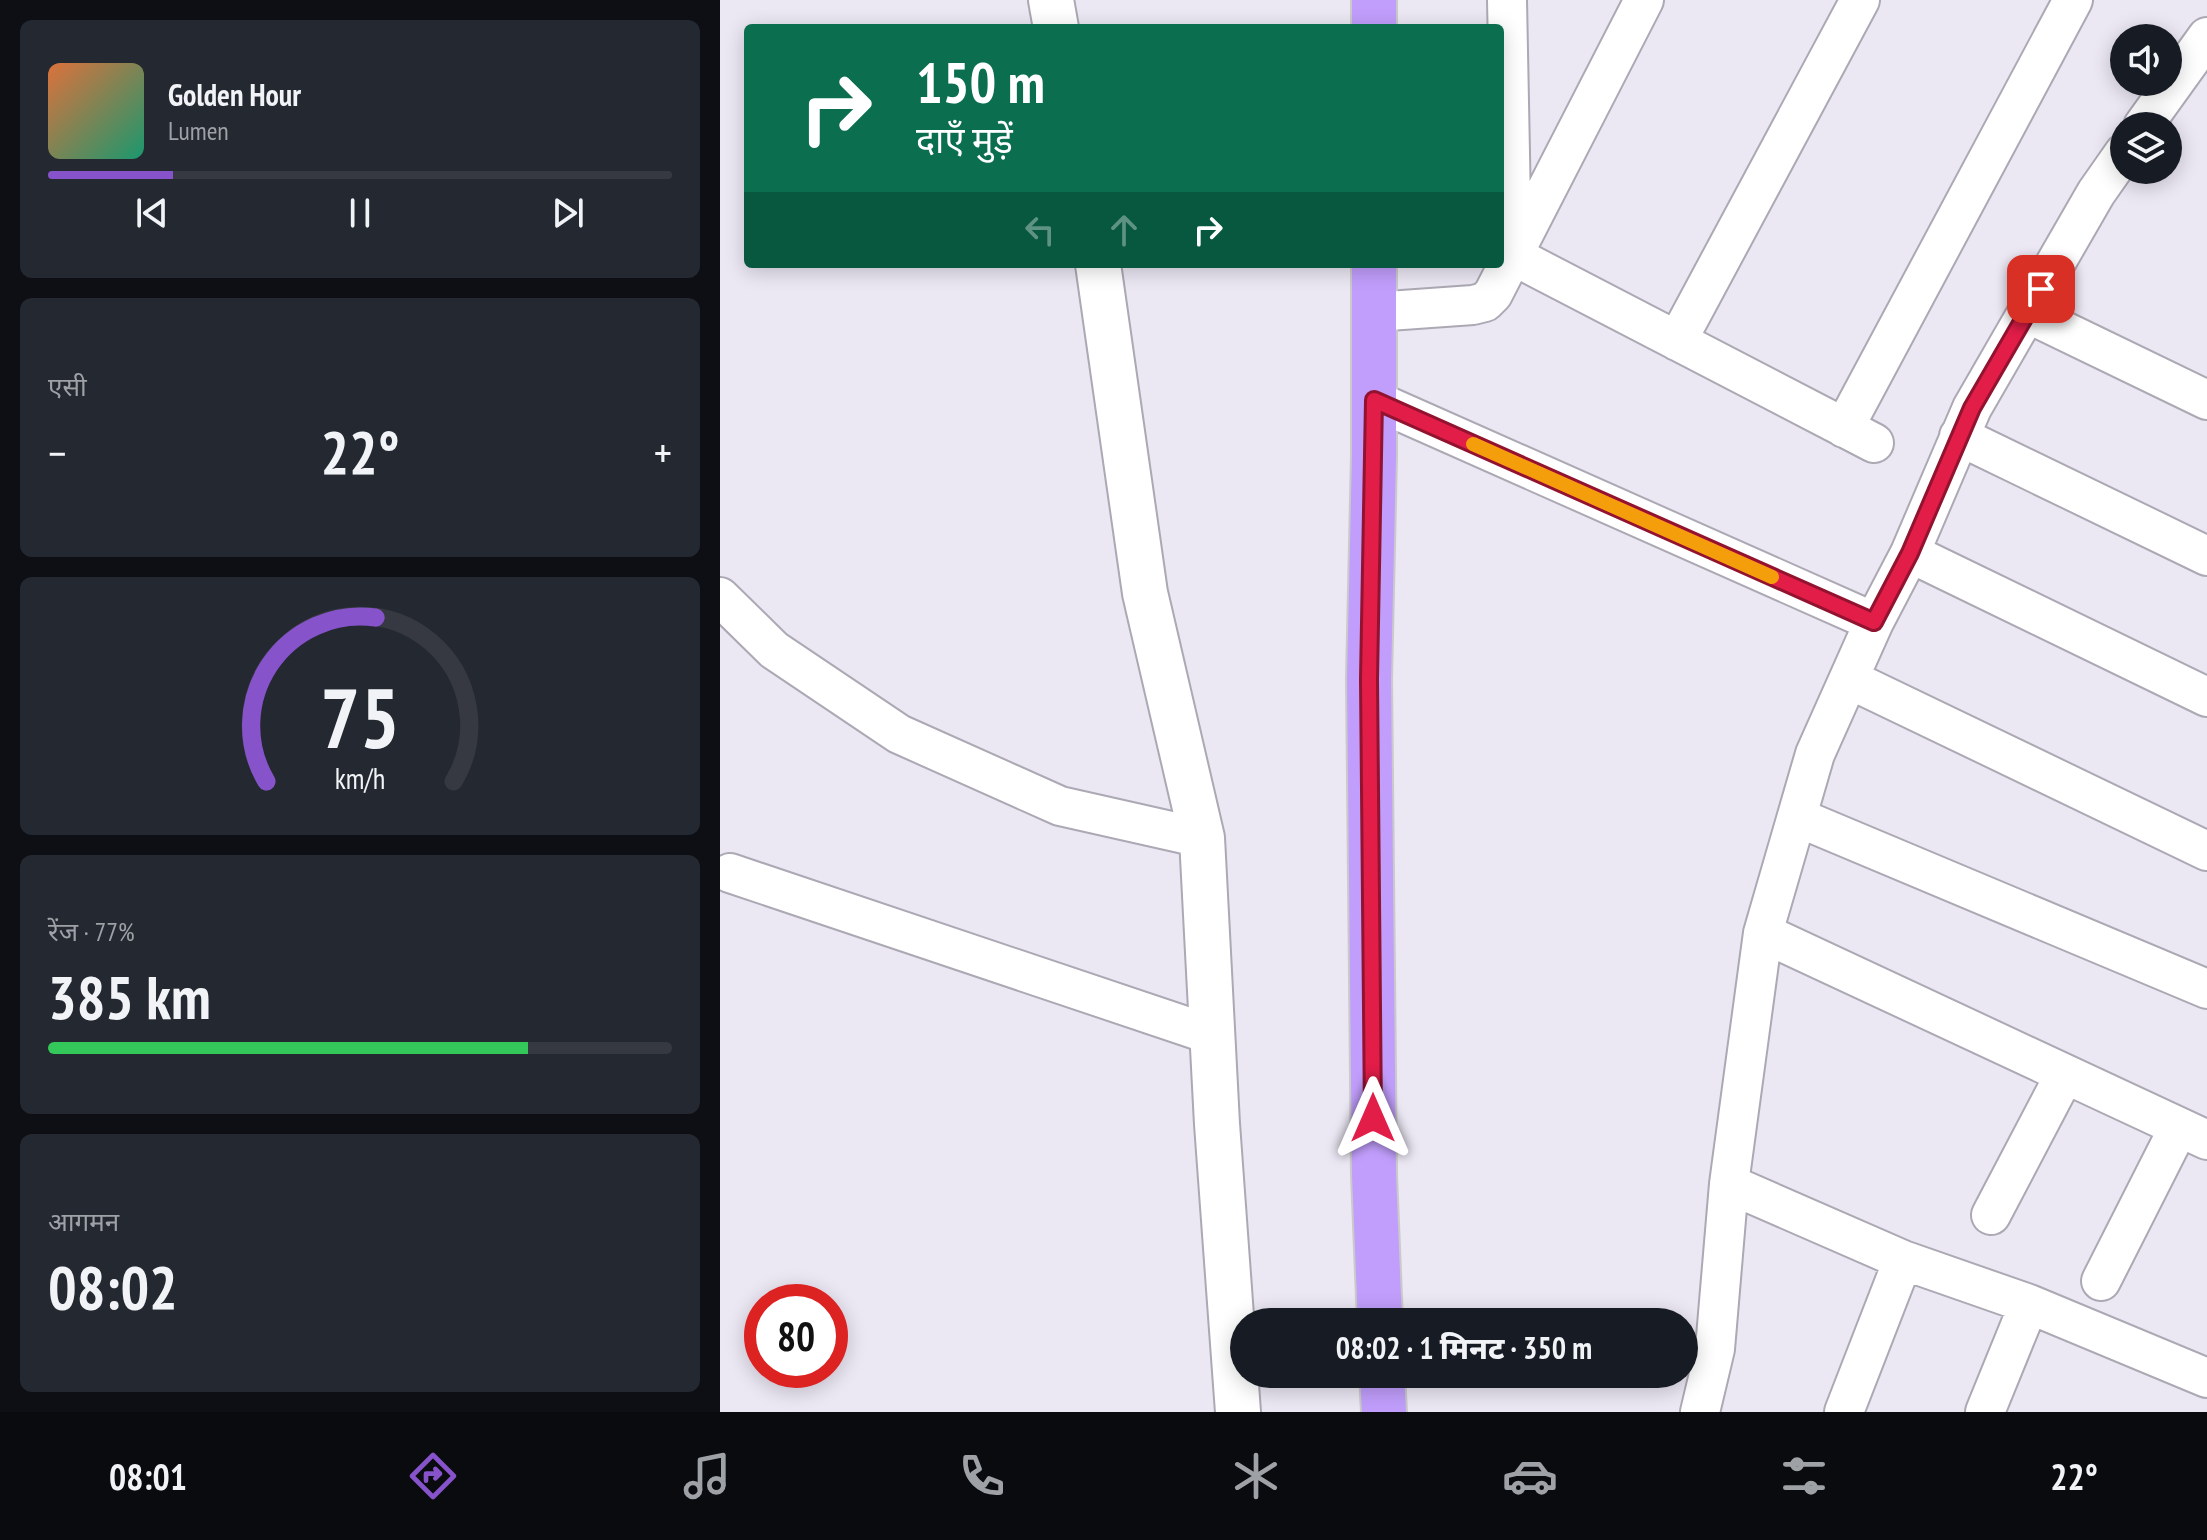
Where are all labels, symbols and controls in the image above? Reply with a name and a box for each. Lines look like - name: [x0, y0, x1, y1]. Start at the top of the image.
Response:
- map controls: [2110, 24, 2182, 184]
- button: sound: [2110, 24, 2182, 96]
- text: 150 m: [916, 46, 1045, 118]
- icon: right: [784, 56, 888, 160]
- text: Golden Hour: [168, 75, 301, 114]
- button: layers: [2110, 112, 2182, 184]
- text: Lumen: [168, 114, 229, 147]
- text: दाएँ मुड़ें: [916, 116, 1013, 163]
- icon: previous: [130, 191, 174, 235]
- icon: pause: [338, 191, 382, 235]
- icon: next: [546, 191, 590, 235]
- icon: left: [1018, 208, 1062, 252]
- icon: ahead: [1102, 208, 1146, 252]
- icon: right: [1186, 208, 1230, 252]
- pin: [2007, 255, 2075, 323]
- icon: arrive: [2019, 267, 2063, 311]
- text: एसी: [48, 370, 87, 403]
- text: 22°: [320, 413, 400, 491]
- text: −: [48, 424, 66, 481]
- text: +: [654, 424, 672, 481]
- text: 75: [320, 663, 400, 771]
- text: km/h: [335, 760, 385, 797]
- text: रेंज · 77%: [48, 915, 134, 948]
- text: 385 km: [48, 958, 211, 1036]
- position arrow: [1331, 1076, 1415, 1160]
- text: आगमन: [48, 1205, 119, 1238]
- text: 08:02: [48, 1248, 178, 1326]
- speed limit sign: 80: [744, 1284, 848, 1388]
- text: 08:02 · 1 मिनट · 350 m: [1336, 1328, 1592, 1367]
- icon: directions: [405, 1448, 461, 1504]
- icon: music: [679, 1448, 735, 1504]
- icon: phone: [954, 1448, 1010, 1504]
- icon: climate: [1228, 1448, 1284, 1504]
- icon: car: [1502, 1448, 1558, 1504]
- icon: filters: [1776, 1448, 1832, 1504]
- text: 08:01: [109, 1453, 187, 1500]
- text: 22°: [2050, 1453, 2098, 1500]

